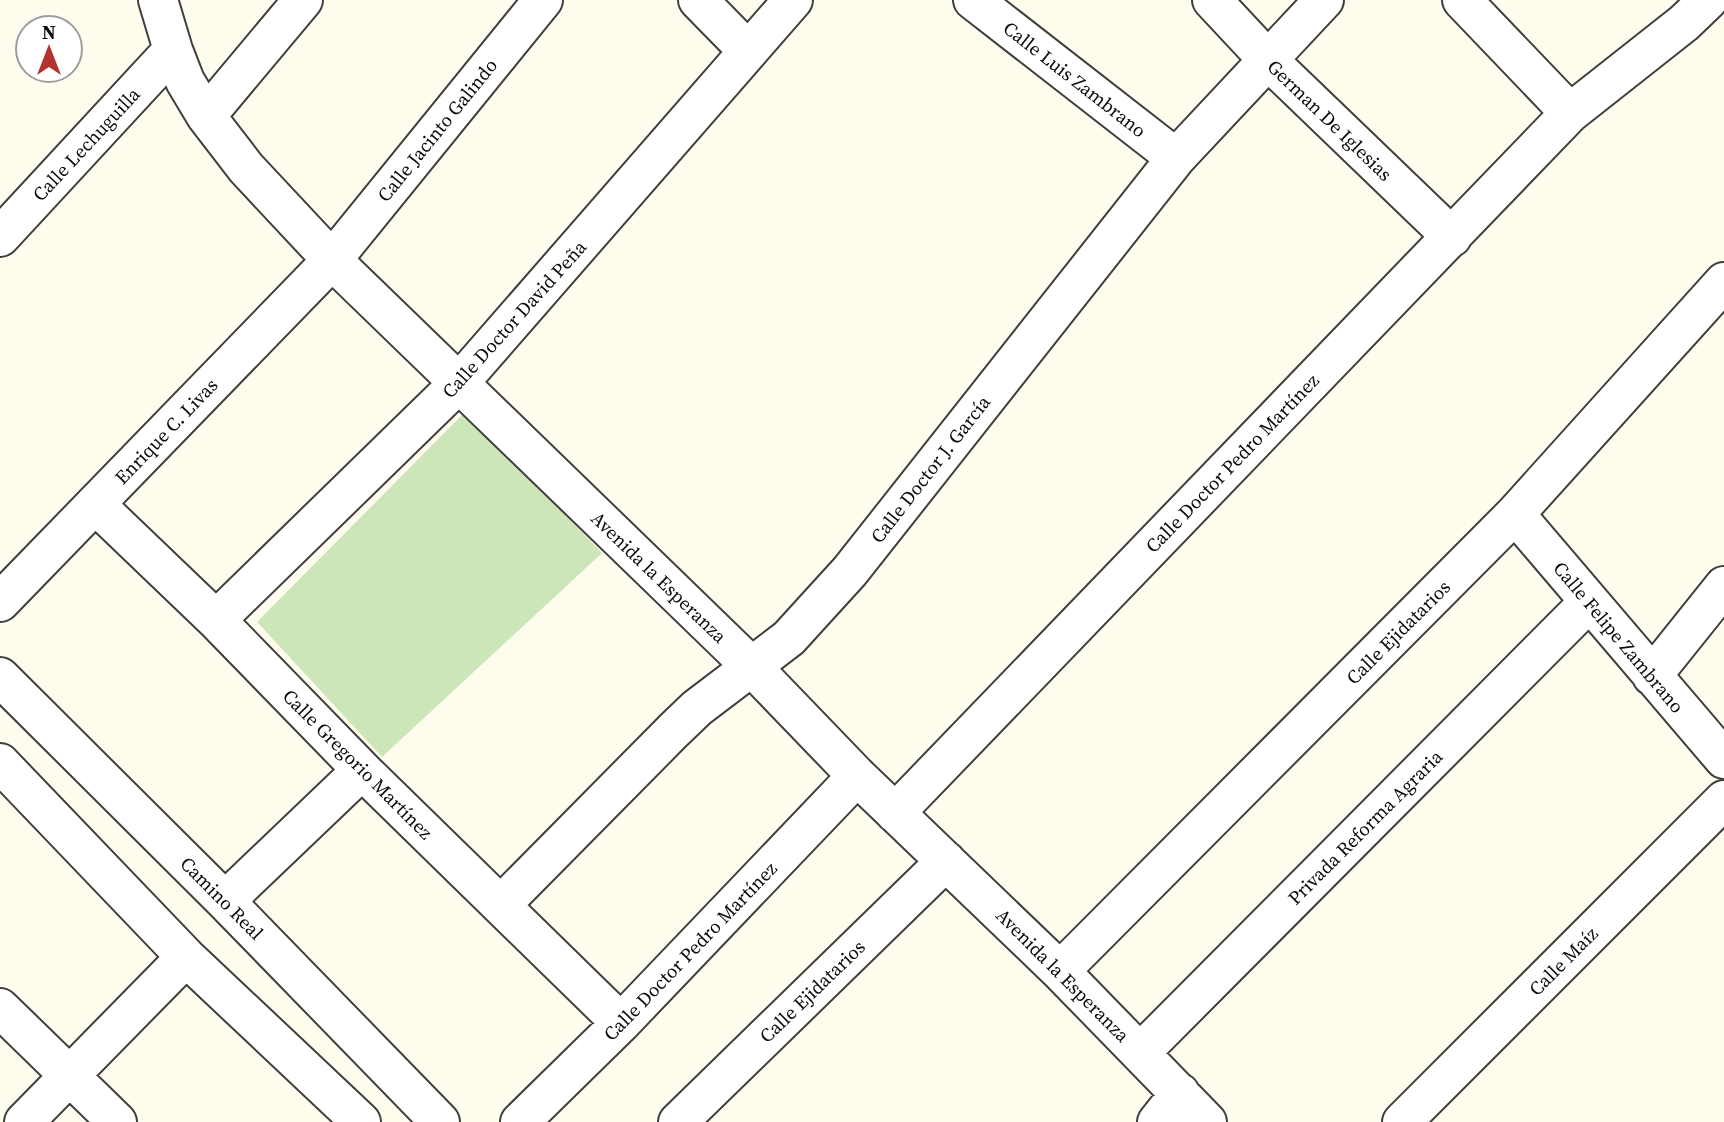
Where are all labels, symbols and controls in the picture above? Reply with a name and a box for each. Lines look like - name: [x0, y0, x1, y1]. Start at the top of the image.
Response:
- north arrow: [14, 14, 84, 84]
- street label: Calle Luis Zambrano: [998, 15, 1152, 143]
- text: N: [42, 19, 56, 45]
- street label: Calle Jacinto Galindo: [371, 53, 503, 207]
- street label: German De Iglesias: [1262, 54, 1398, 186]
- street label: Calle Lechuguilla: [26, 81, 146, 207]
- street label: Calle Doctor David Peña: [436, 234, 592, 404]
- street label: Calle Doctor Pedro Martínez: [1139, 367, 1325, 558]
- street label: Enrique C. Livas: [109, 372, 223, 490]
- street label: Calle Doctor J. García: [864, 390, 996, 548]
- street label: Avenida la Esperanza: [585, 505, 733, 649]
- street label: Calle Felipe Zambrano: [1548, 556, 1690, 718]
- street label: Calle Ejidatarios: [1340, 574, 1456, 690]
- street label: Calle Gregorio Martínez: [277, 683, 439, 845]
- street label: Privada Reforma Agraria: [1282, 744, 1448, 910]
- street label: Camino Real: [175, 851, 270, 946]
- street label: Calle Doctor Pedro Martínez: [597, 855, 783, 1046]
- street label: Avenida la Esperanza: [990, 902, 1136, 1048]
- street label: Calle Maíz: [1523, 921, 1603, 1001]
- street label: Calle Ejidatarios: [753, 934, 871, 1048]

